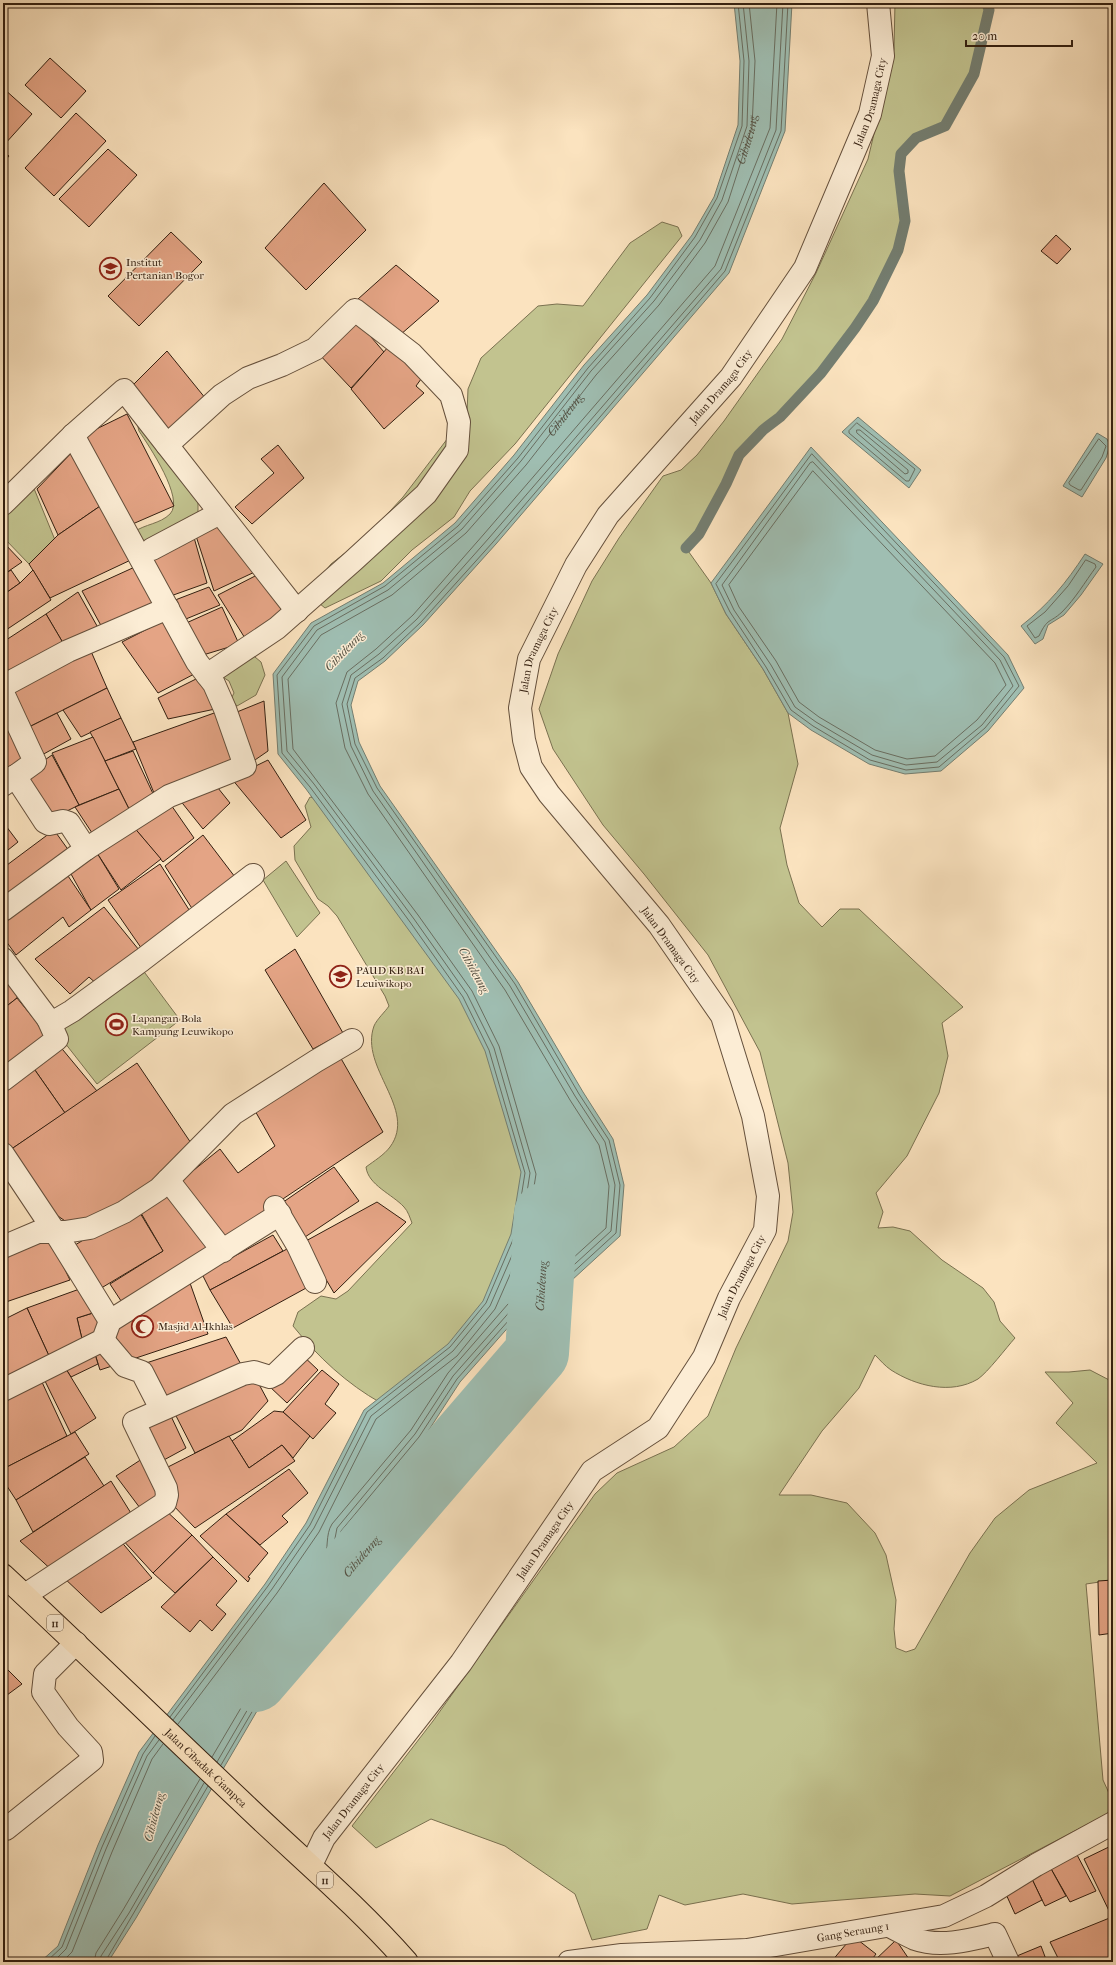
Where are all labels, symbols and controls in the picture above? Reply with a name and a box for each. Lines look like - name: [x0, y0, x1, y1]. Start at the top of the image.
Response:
- scale bar: [966, 22, 1072, 48]
- text: 20 m: [972, 29, 997, 43]
- street label: Jalan Dramaga City: [851, 56, 890, 150]
- water label: Cihideung: [734, 115, 760, 166]
- school or university icon: Institut Pertanian Bogor: [98, 255, 124, 281]
- place label: Institut Pertanian Bogor: [126, 256, 204, 282]
- street label: Jalan Dramaga City: [686, 346, 756, 427]
- water label: Cihideung: [544, 391, 586, 439]
- street label: Jalan Dramaga City: [517, 604, 562, 695]
- water label: Cihideung: [322, 628, 367, 674]
- street label: Jalan Dramaga City: [638, 904, 704, 987]
- water label: Cihideung: [456, 945, 492, 996]
- school or university icon: PAUD KB BAI Leuiwikopo: [328, 963, 354, 989]
- place label: PAUD KB BAI Leuiwikopo: [356, 964, 425, 990]
- sports icon: Lapangan Bola Kampung Leuwikopo: [104, 1011, 130, 1037]
- place label: Lapangan Bola Kampung Leuwikopo: [132, 1012, 234, 1038]
- street label: Jalan Dramaga City: [715, 1232, 769, 1321]
- water label: Cihideung: [533, 1260, 550, 1311]
- mosque icon: Masjid Al-Ikhlas: [129, 1313, 155, 1339]
- place label: Masjid Al-Ikhlas: [158, 1320, 233, 1333]
- street label: Jalan Dramaga City: [513, 1498, 577, 1583]
- water label: Cihideung: [340, 1533, 383, 1580]
- road number: 11: [47, 1615, 63, 1631]
- street label: Jalan Cibadak-Ciampea: [161, 1725, 250, 1811]
- street label: Jalan Dramaga City: [319, 1760, 388, 1842]
- water label: Cihideung: [141, 1791, 167, 1843]
- road number: 11: [317, 1872, 333, 1888]
- street label: Gang Seraung 1: [816, 1920, 890, 1945]

